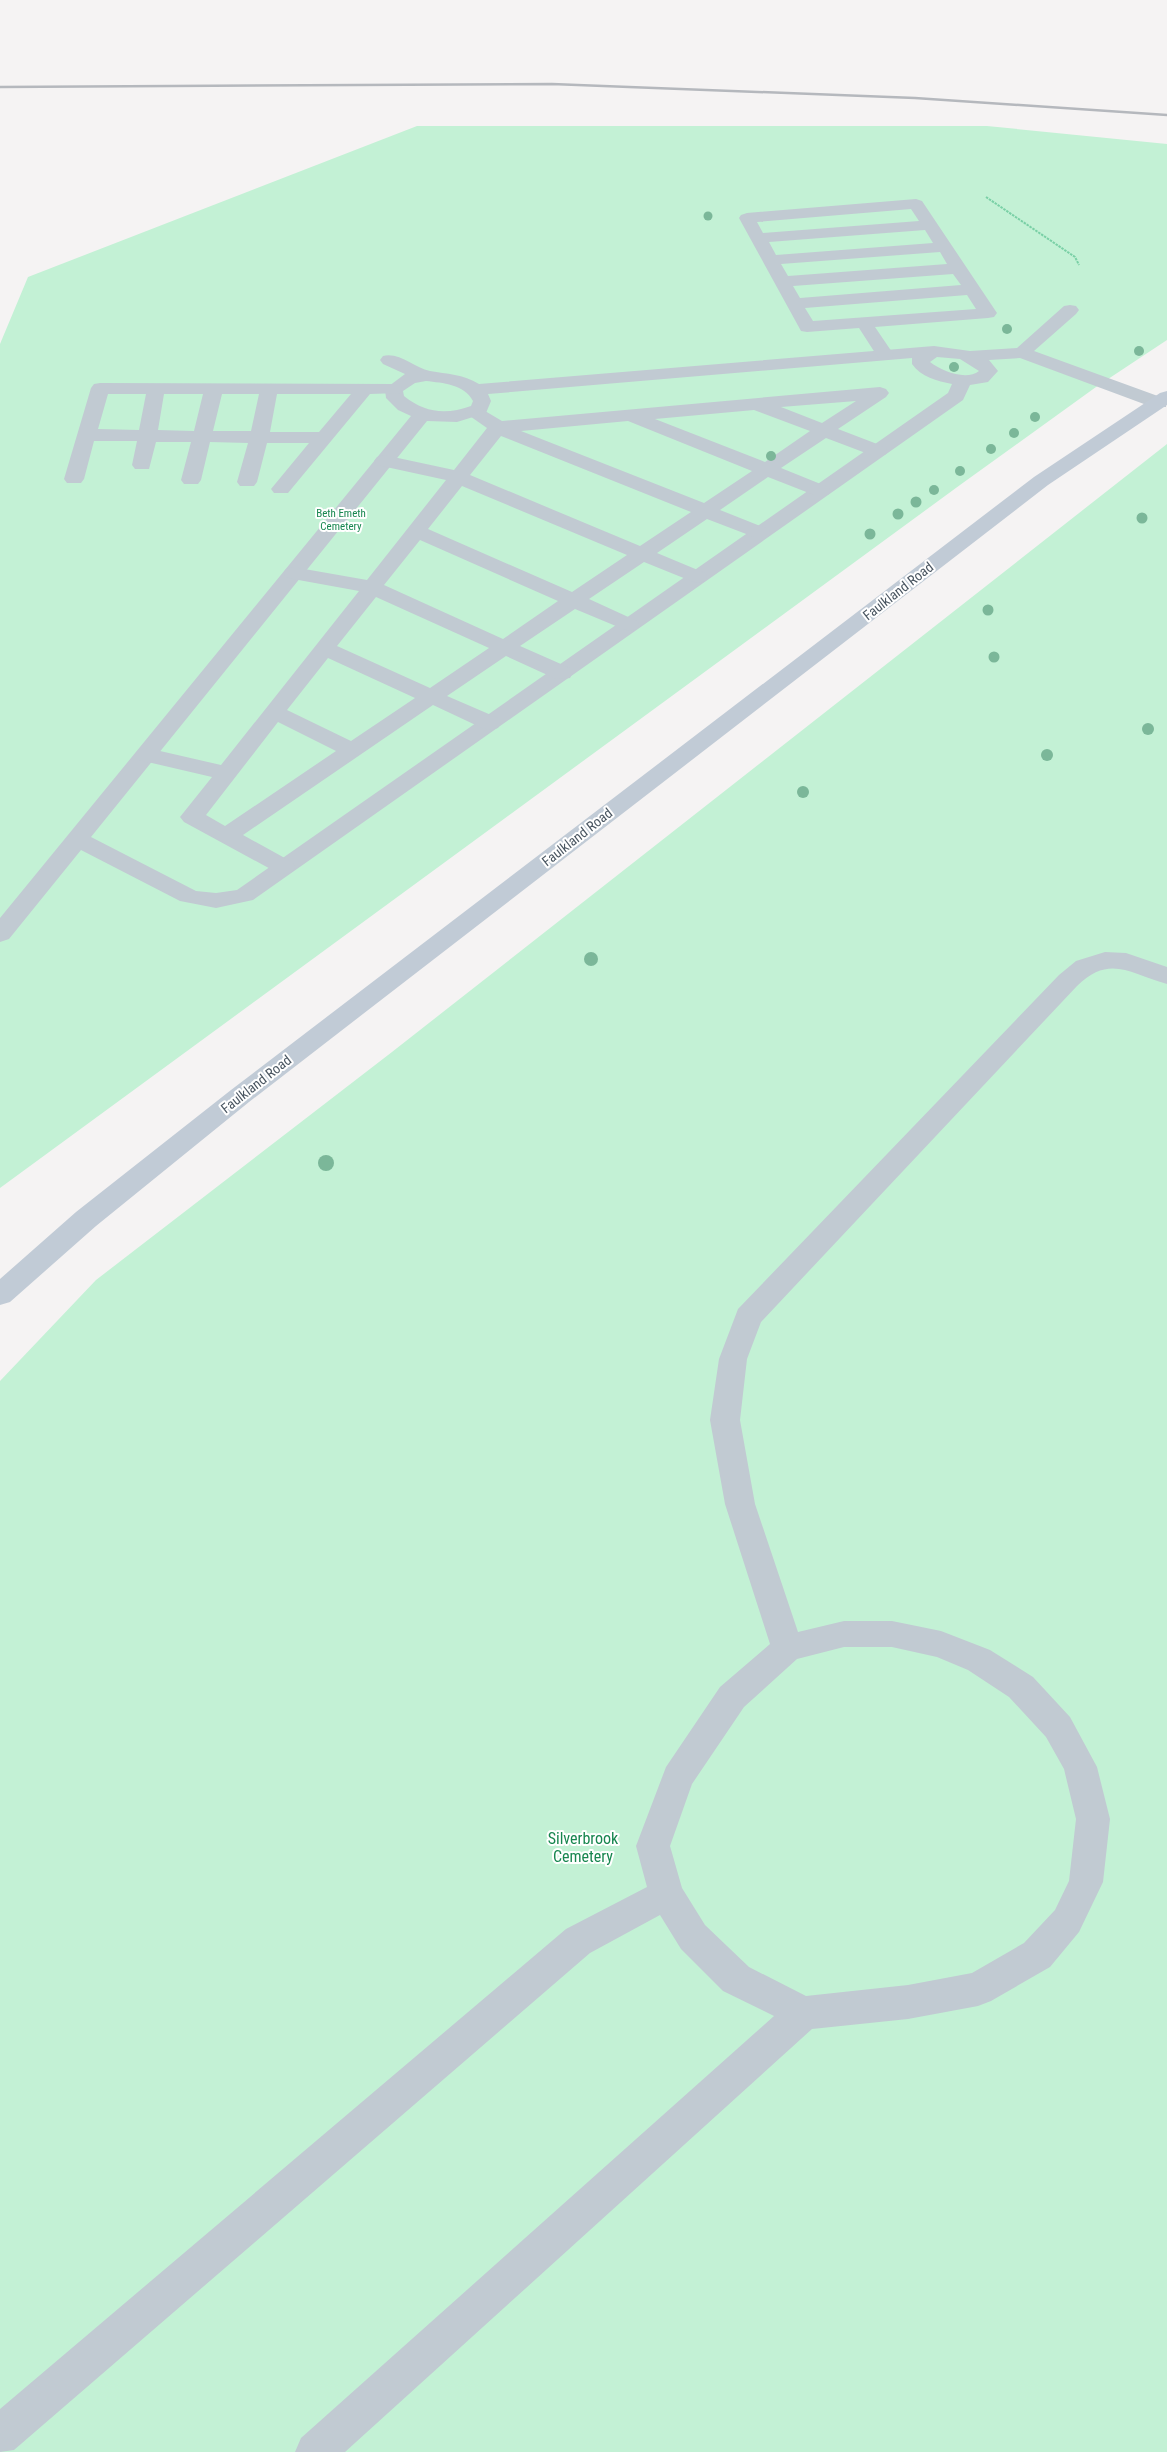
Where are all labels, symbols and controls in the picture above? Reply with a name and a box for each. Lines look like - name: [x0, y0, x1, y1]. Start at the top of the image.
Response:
- park label: Beth Emeth Cemetery: [316, 507, 366, 533]
- street label: Faulkland Road: [860, 559, 936, 623]
- street label: Faulkland Road: [539, 805, 615, 869]
- street label: Faulkland Road: [218, 1052, 294, 1116]
- park label: Silverbrook Cemetery: [548, 1829, 619, 1866]

